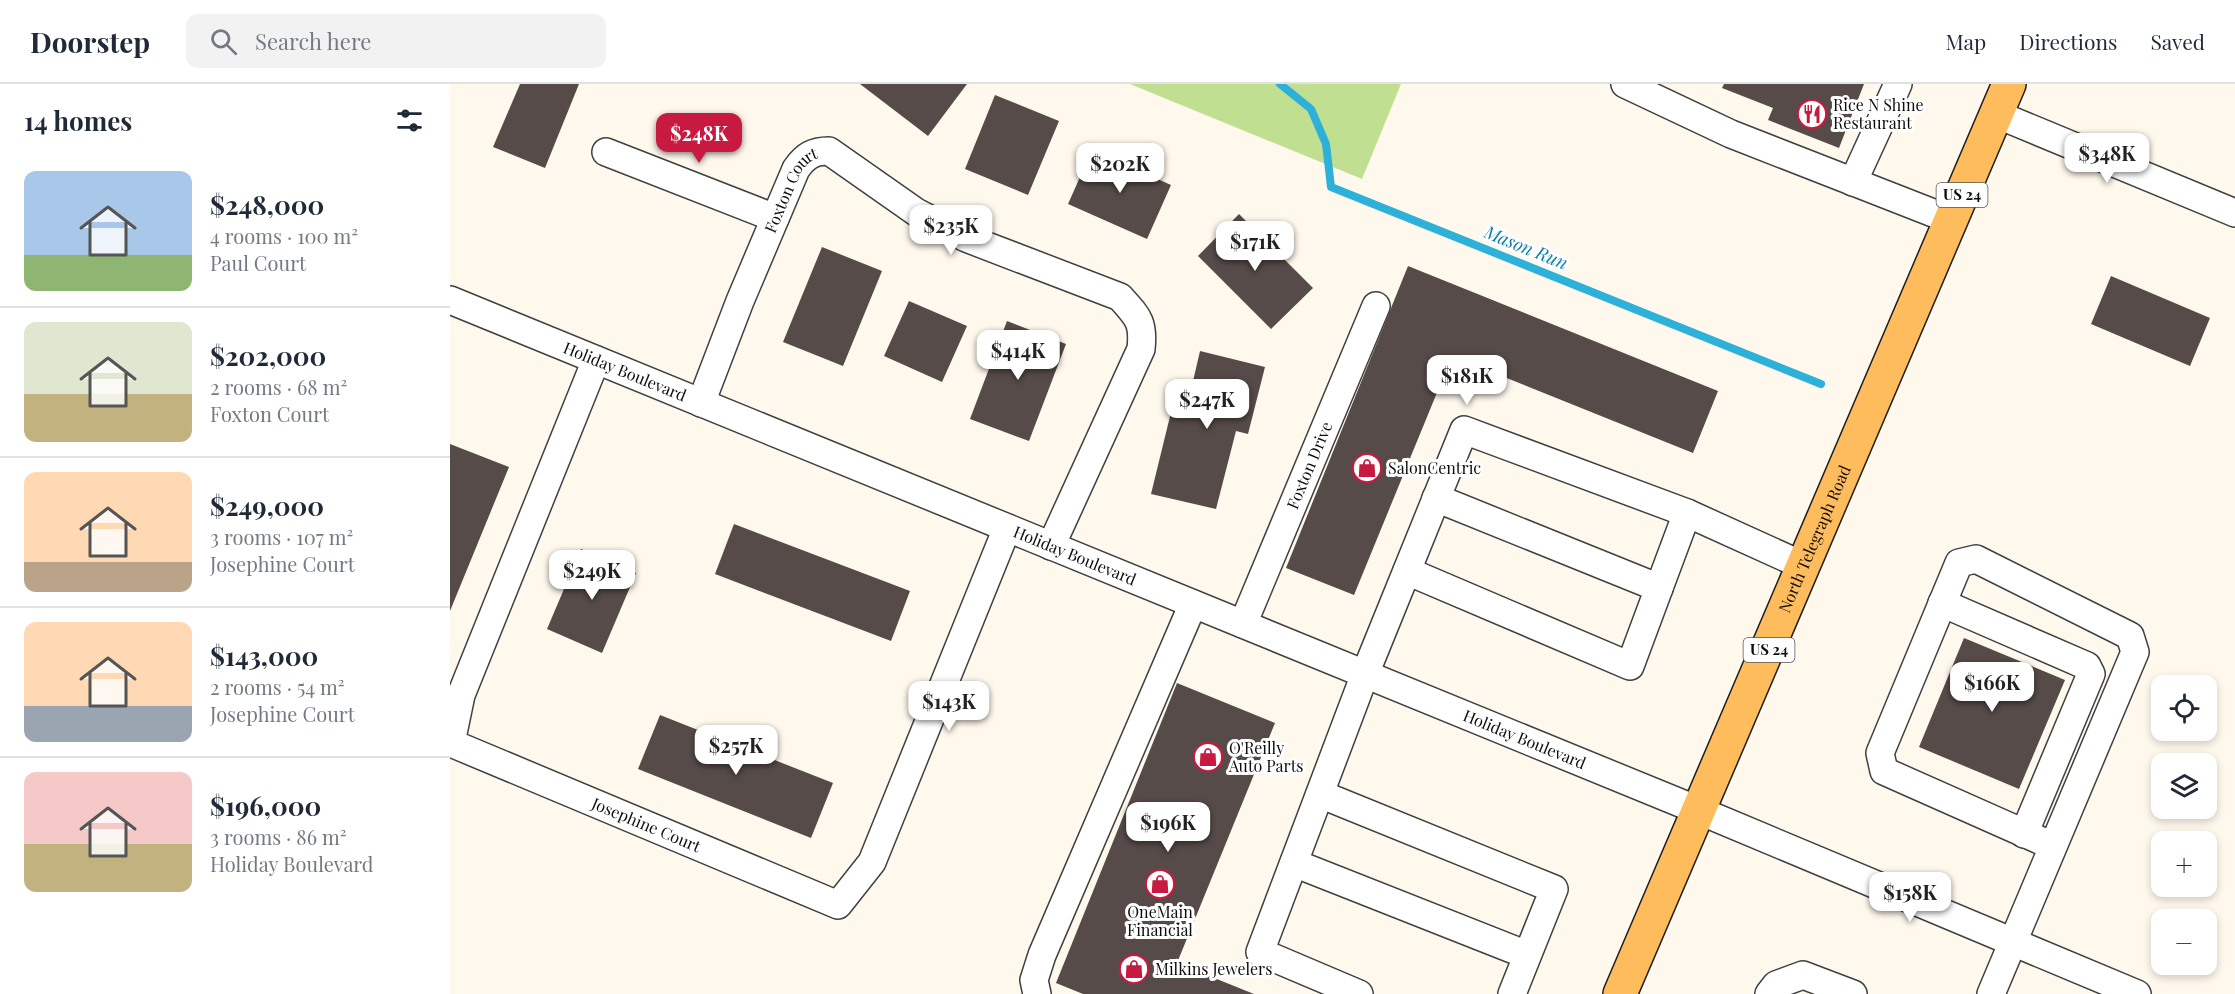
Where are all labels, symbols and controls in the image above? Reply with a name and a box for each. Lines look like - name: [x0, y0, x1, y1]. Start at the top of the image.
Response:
- search box: [186, 14, 606, 68]
- text: Doorstep: [30, 23, 150, 60]
- icon: search: [207, 25, 240, 58]
- text: Search here: [255, 26, 371, 56]
- text: Map: [1945, 27, 1986, 55]
- text: Directions: [2019, 27, 2117, 55]
- text: Saved: [2150, 27, 2205, 55]
- place label: Rice N Shine Restaurant: [1833, 94, 1924, 133]
- restaurant icon: Rice N Shine Restaurant: [1796, 98, 1828, 130]
- text: 14 homes: [24, 103, 132, 138]
- icon: filters: [393, 104, 426, 137]
- pin: $248K: [657, 113, 741, 164]
- text: $248K: [670, 119, 728, 146]
- pin: $348K: [2065, 133, 2149, 184]
- text: $348K: [2078, 139, 2136, 166]
- street label: Foxton Court: [759, 142, 820, 236]
- pin: $202K: [1078, 143, 1162, 194]
- text: $202K: [1090, 149, 1150, 176]
- road number: US 24: [1936, 183, 1988, 207]
- text: $248,000: [210, 187, 324, 222]
- icon: home: [72, 195, 144, 267]
- pin: $235K: [909, 205, 993, 256]
- text: $235K: [923, 211, 979, 238]
- water label: Mason Run: [1480, 219, 1572, 275]
- pin: $171K: [1213, 221, 1297, 272]
- text: 4 rooms · 100 m²: [210, 222, 358, 249]
- text: $171K: [1230, 227, 1280, 254]
- text: Paul Court: [210, 249, 306, 276]
- pin: $414K: [976, 330, 1060, 381]
- text: $414K: [991, 336, 1045, 363]
- street label: Holiday Boulevard: [561, 337, 690, 406]
- text: $202,000: [210, 338, 326, 373]
- icon: home: [72, 346, 144, 418]
- pin: $181K: [1425, 355, 1509, 406]
- text: $181K: [1441, 361, 1493, 388]
- text: 2 rooms · 68 m²: [210, 373, 347, 400]
- pin: $247K: [1165, 379, 1249, 430]
- text: $247K: [1179, 385, 1235, 412]
- text: Foxton Court: [210, 400, 329, 427]
- street label: Foxton Drive: [1281, 418, 1336, 512]
- shop icon: SalonCentric: [1351, 452, 1383, 484]
- place label: SalonCentric: [1388, 457, 1481, 478]
- street label: North Telegraph Road: [1773, 462, 1855, 616]
- text: $249,000: [210, 488, 324, 523]
- icon: home: [72, 496, 144, 568]
- street label: Holiday Boulevard: [1010, 520, 1140, 589]
- text: 3 rooms · 107 m²: [210, 523, 353, 550]
- text: Josephine Court: [210, 550, 355, 577]
- pin: $249K: [550, 550, 634, 601]
- text: $249K: [563, 556, 621, 583]
- text: $143,000: [210, 638, 318, 673]
- road number: US 24: [1744, 638, 1794, 662]
- icon: home: [72, 646, 144, 718]
- pin: $166K: [1950, 662, 2034, 713]
- text: $166K: [1964, 668, 2020, 695]
- text: 2 rooms · 54 m²: [210, 673, 345, 700]
- map controls: [2151, 675, 2217, 975]
- button: locate: [2151, 675, 2217, 741]
- pin: $143K: [907, 681, 991, 732]
- text: $143K: [922, 687, 976, 714]
- text: Josephine Court: [210, 700, 355, 727]
- street label: Holiday Boulevard: [1460, 704, 1589, 773]
- pin: $257K: [694, 725, 778, 776]
- text: $257K: [709, 731, 763, 758]
- place label: O'Reilly Auto Parts: [1228, 737, 1303, 776]
- shop icon: O'Reilly Auto Parts: [1192, 741, 1224, 773]
- button: layers: [2151, 753, 2217, 819]
- text: $196,000: [210, 788, 321, 823]
- street label: Josephine Court: [588, 792, 704, 857]
- icon: home: [72, 796, 144, 868]
- pin: $196K: [1126, 802, 1210, 853]
- text: $196K: [1140, 808, 1196, 835]
- text: 3 rooms · 86 m²: [210, 823, 347, 850]
- button: +: [2151, 831, 2217, 897]
- text: Holiday Boulevard: [210, 850, 373, 877]
- shop icon: OneMain Financial: [1144, 868, 1176, 900]
- pin: $158K: [1868, 872, 1952, 923]
- text: $158K: [1883, 878, 1937, 905]
- place label: OneMain Financial: [1127, 901, 1193, 940]
- button: −: [2151, 909, 2217, 975]
- shop icon: Milkins Jewelers: [1118, 953, 1150, 985]
- place label: Milkins Jewelers: [1155, 958, 1272, 979]

